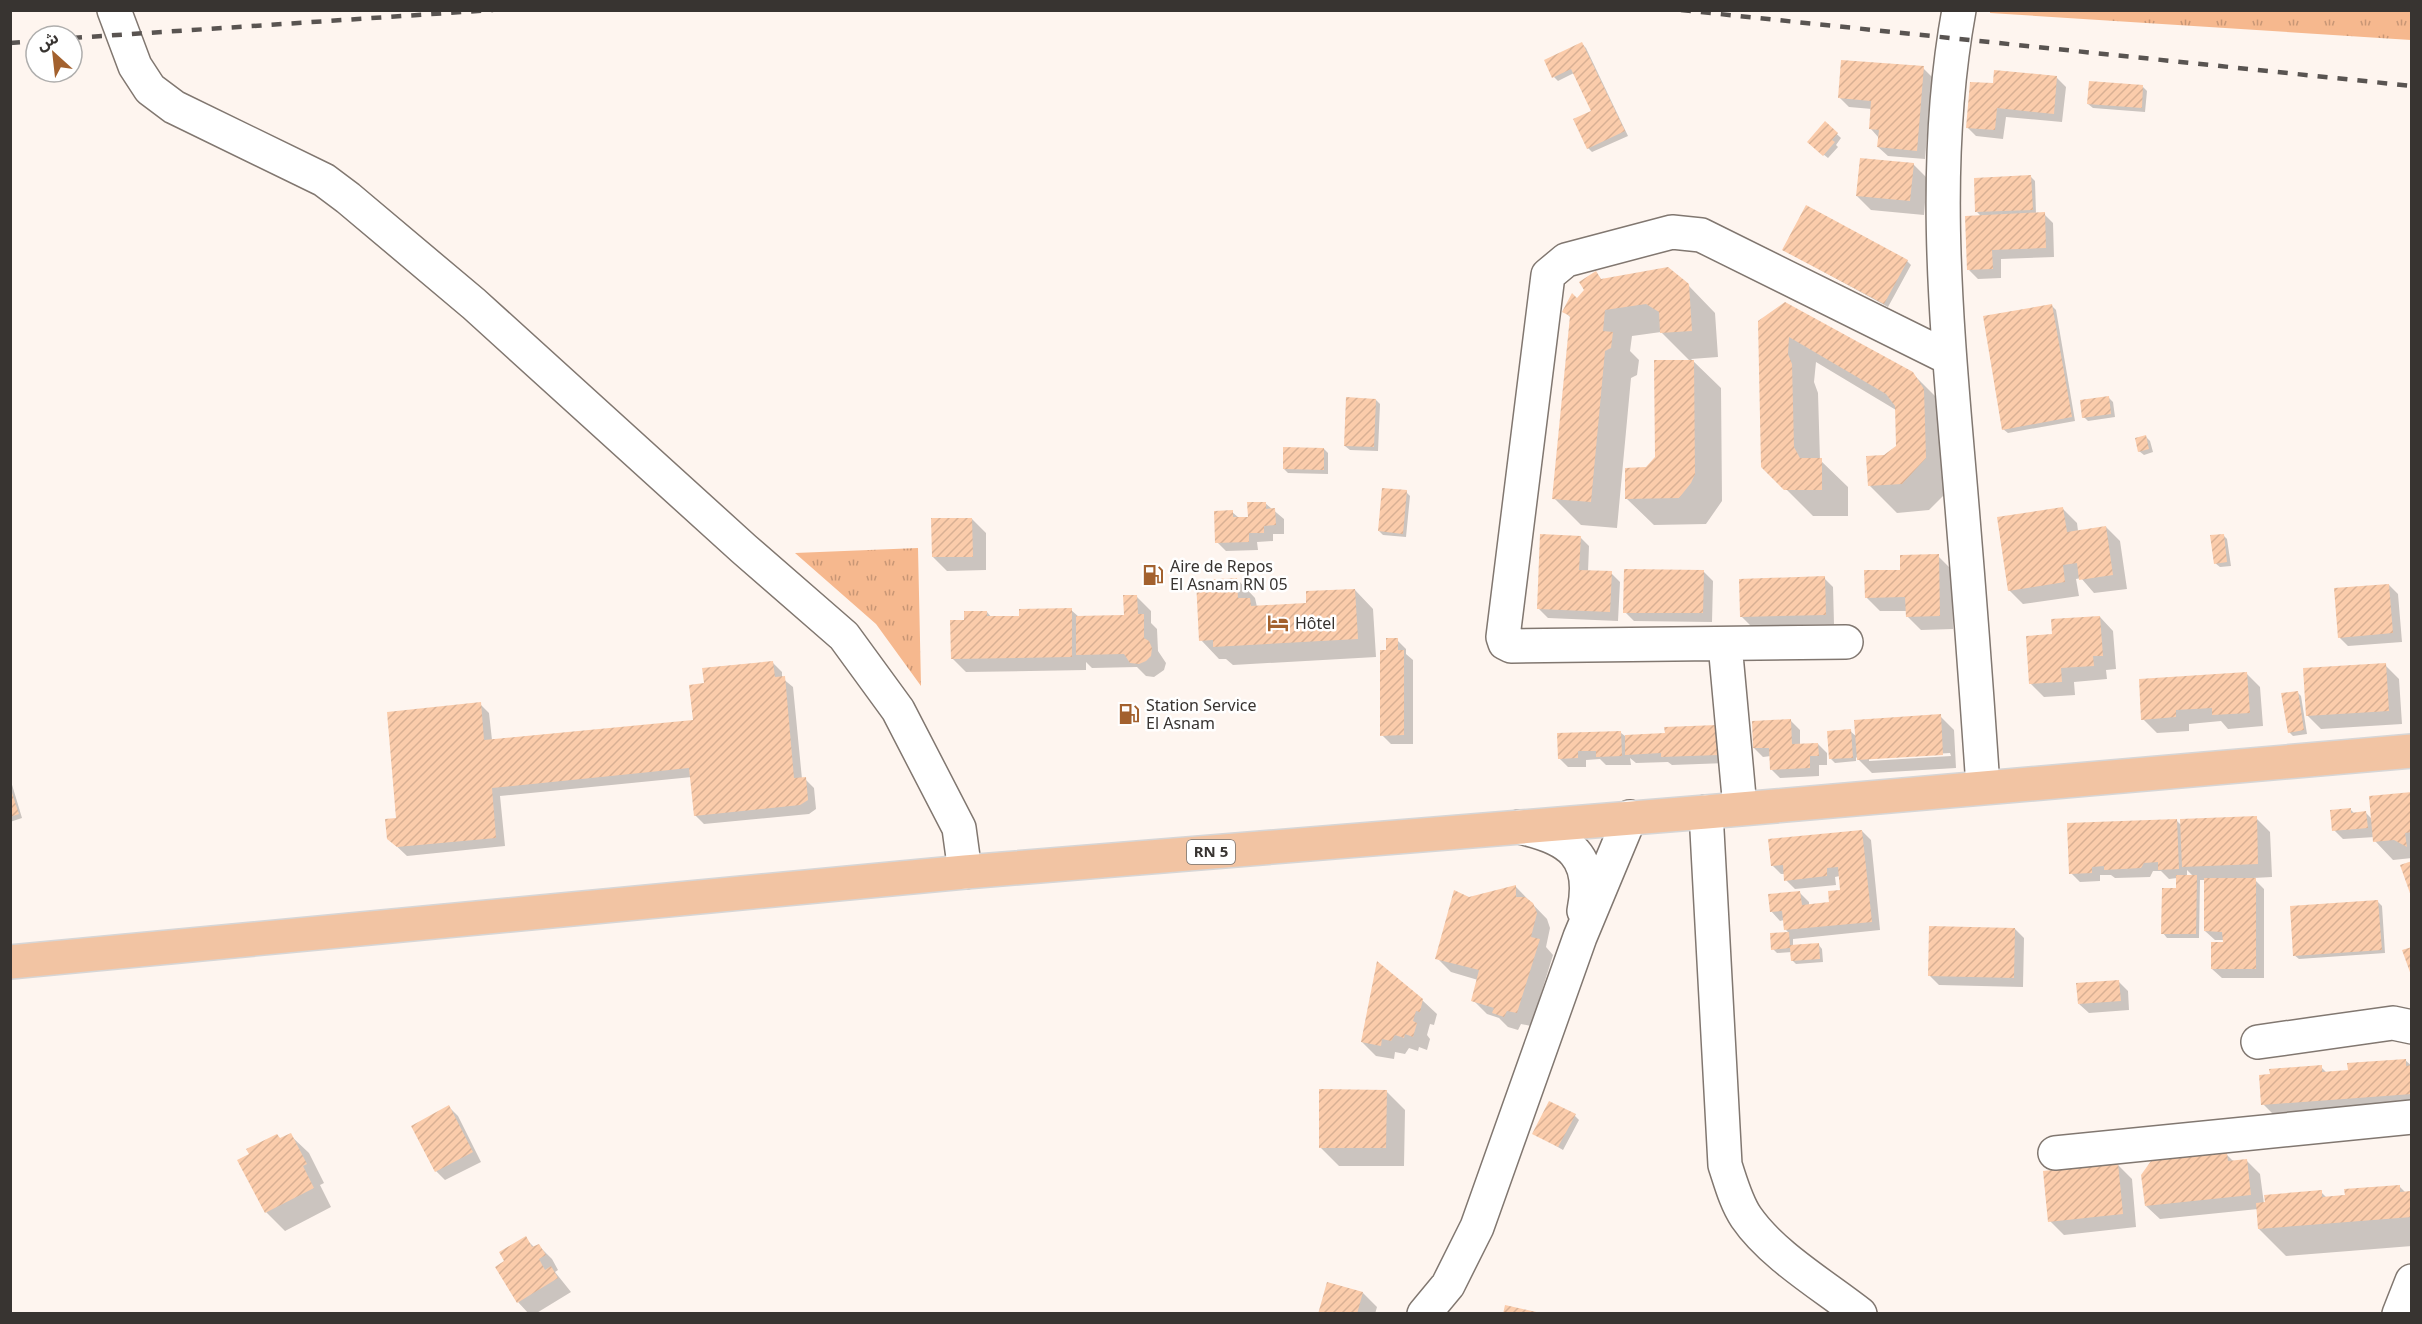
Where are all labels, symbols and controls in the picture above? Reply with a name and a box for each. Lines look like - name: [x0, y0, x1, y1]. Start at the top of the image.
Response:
- north arrow: [24, 24, 84, 84]
- text: ش: [32, 26, 62, 55]
- place label: Aire de Repos El Asnam RN 05: [1170, 555, 1288, 595]
- fuel station icon: Aire de Repos El Asnam RN 05: [1141, 563, 1165, 587]
- hotel icon: Hôtel: [1266, 611, 1290, 635]
- place label: Hôtel: [1295, 612, 1335, 634]
- place label: Station Service El Asnam: [1146, 694, 1257, 734]
- fuel station icon: Station Service El Asnam: [1117, 702, 1141, 726]
- road number: RN 5: [1187, 840, 1235, 864]

